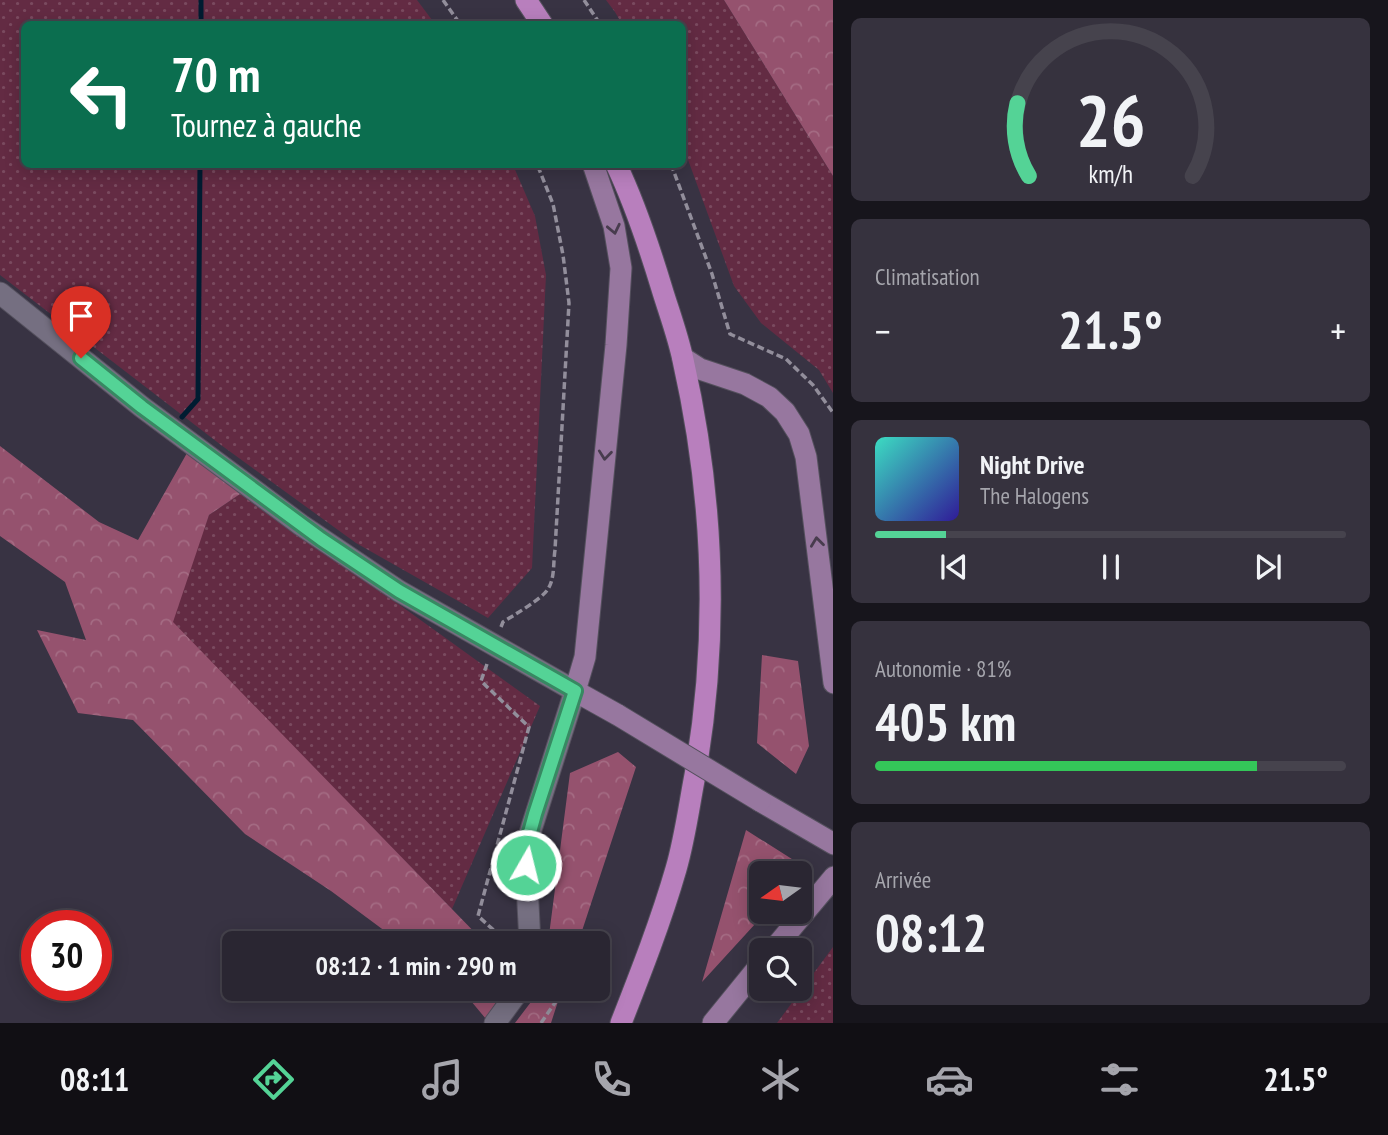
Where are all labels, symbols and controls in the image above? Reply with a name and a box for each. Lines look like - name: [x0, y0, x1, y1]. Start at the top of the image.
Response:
- text: 70 m: [171, 42, 260, 106]
- icon: left: [56, 49, 147, 140]
- text: 26: [1076, 72, 1145, 166]
- text: Tournez à gauche: [171, 104, 362, 146]
- text: km/h: [1088, 157, 1133, 189]
- one-way arrow: [606, 223, 620, 235]
- text: Climatisation: [875, 262, 980, 291]
- pin: [51, 286, 111, 358]
- text: 21.5°: [1058, 296, 1163, 363]
- icon: arrive: [62, 297, 100, 335]
- text: −: [875, 306, 891, 355]
- text: +: [1330, 306, 1346, 355]
- text: Night Drive: [980, 448, 1085, 481]
- one-way arrow: [598, 450, 613, 461]
- text: The Halogens: [980, 481, 1089, 510]
- one-way arrow: [809, 536, 824, 548]
- icon: previous: [935, 548, 973, 586]
- icon: pause: [1092, 548, 1130, 586]
- icon: next: [1249, 548, 1287, 586]
- text: Autonomie · 81%: [875, 654, 1011, 683]
- text: 405 km: [875, 688, 1016, 755]
- position arrow: [489, 828, 563, 902]
- north arrow: [749, 861, 812, 924]
- map controls: [749, 861, 812, 1001]
- text: Arrivée: [875, 865, 931, 894]
- text: 08:12: [875, 899, 987, 966]
- speed limit sign: 30: [21, 910, 112, 1001]
- button: search: [749, 938, 812, 1001]
- text: 08:12 · 1 min · 290 m: [316, 949, 516, 982]
- icon: directions: [249, 1055, 298, 1104]
- icon: music: [418, 1055, 467, 1104]
- icon: phone: [587, 1055, 636, 1104]
- icon: climate: [756, 1055, 805, 1104]
- icon: car: [925, 1055, 974, 1104]
- icon: filters: [1095, 1055, 1144, 1104]
- text: 08:11: [60, 1058, 129, 1100]
- text: 21.5°: [1264, 1058, 1328, 1100]

